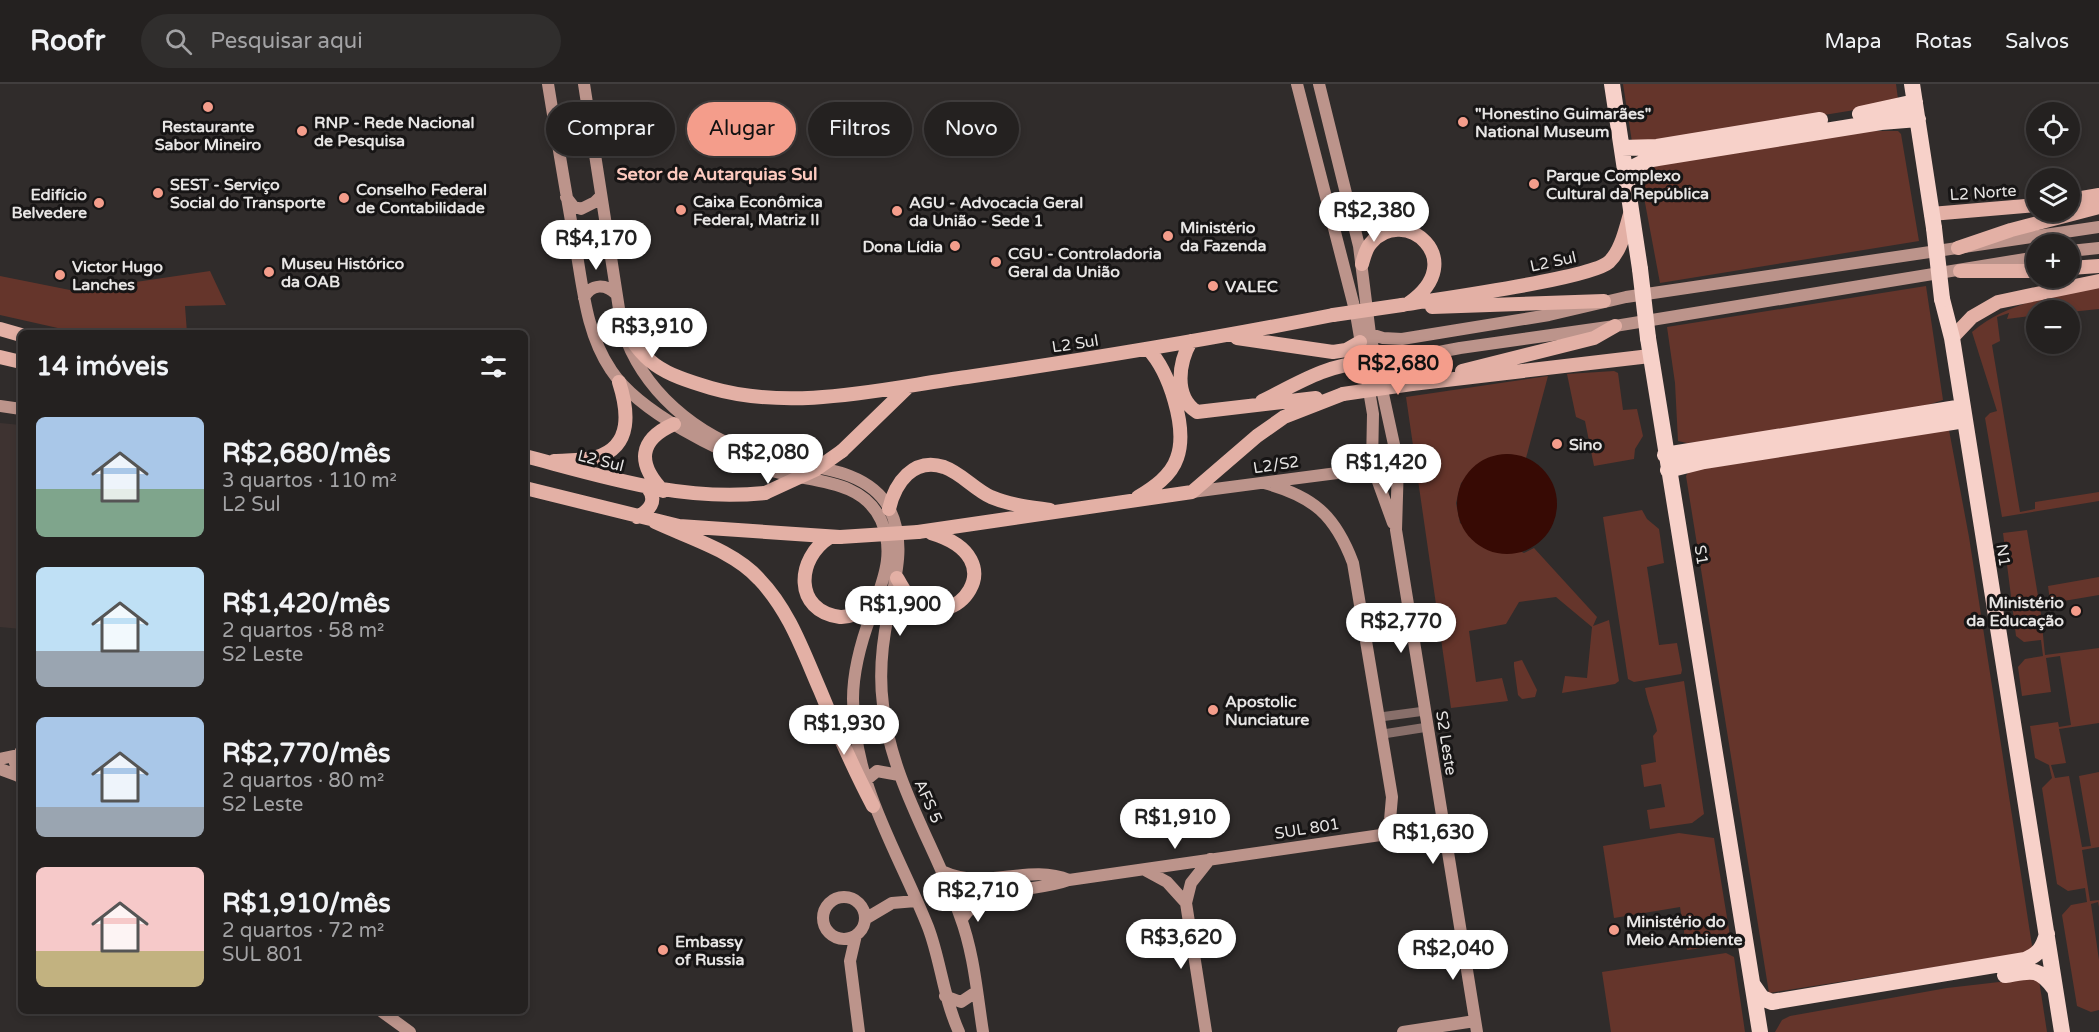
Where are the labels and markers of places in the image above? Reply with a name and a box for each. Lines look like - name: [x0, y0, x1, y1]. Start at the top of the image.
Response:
- marker: Restaurante Sabor Mineiro: [201, 100, 215, 114]
- place label: "Honestino Guimarães" National Museum: [1475, 104, 1651, 142]
- place label: RNP - Rede Nacional de Pesquisa: [314, 113, 474, 151]
- marker: "Honestino Guimarães" National Museum: [1456, 115, 1470, 129]
- place label: Restaurante Sabor Mineiro: [155, 117, 262, 155]
- marker: RNP - Rede Nacional de Pesquisa: [295, 124, 309, 138]
- place label: Parque Complexo Cultural da República: [1546, 166, 1709, 204]
- place label: SEST - Serviço Social do Transporte: [170, 175, 326, 213]
- marker: Parque Complexo Cultural da República: [1527, 177, 1541, 191]
- place label: Conselho Federal de Contabilidade: [356, 180, 487, 218]
- place label: Edifício Belvedere: [11, 185, 87, 223]
- marker: SEST - Serviço Social do Transporte: [151, 186, 165, 200]
- marker: Conselho Federal de Contabilidade: [337, 191, 351, 205]
- place label: Caixa Econômica Federal, Matriz II: [693, 192, 823, 230]
- pin: R$2,380: [1319, 192, 1429, 243]
- place label: AGU - Advocacia Geral da União - Sede 1: [909, 193, 1083, 231]
- marker: Edifício Belvedere: [92, 196, 106, 210]
- marker: Caixa Econômica Federal, Matriz II: [674, 203, 688, 217]
- marker: AGU - Advocacia Geral da União - Sede 1: [890, 204, 904, 218]
- place label: Ministério da Fazenda: [1180, 218, 1267, 256]
- pin: R$4,170: [541, 220, 651, 271]
- marker: Ministério da Fazenda: [1161, 229, 1175, 243]
- place label: Dona Lídia: [862, 237, 943, 257]
- marker: Dona Lídia: [948, 239, 962, 253]
- place label: CGU - Controladoria Geral da União: [1008, 244, 1162, 282]
- place label: Museu Histórico da OAB: [281, 254, 404, 292]
- marker: CGU - Controladoria Geral da União: [989, 255, 1003, 269]
- place label: Victor Hugo Lanches: [72, 257, 163, 295]
- marker: Museu Histórico da OAB: [262, 265, 276, 279]
- marker: Victor Hugo Lanches: [53, 268, 67, 282]
- place label: VALEC: [1225, 277, 1278, 297]
- marker: VALEC: [1206, 279, 1220, 293]
- pin: R$3,910: [597, 308, 707, 359]
- pin: R$2,680: [1343, 345, 1453, 396]
- pin: R$2,080: [713, 434, 823, 485]
- place label: Sino: [1569, 435, 1602, 455]
- marker: Sino: [1550, 437, 1564, 451]
- pin: R$1,420: [1331, 444, 1441, 495]
- pin: R$1,900: [845, 586, 955, 637]
- place label: Ministério da Educação: [1966, 593, 2064, 631]
- pin: R$2,770: [1346, 603, 1456, 654]
- marker: Ministério da Educação: [2069, 604, 2083, 618]
- place label: Apostolic Nunciature: [1225, 692, 1309, 730]
- marker: Apostolic Nunciature: [1206, 703, 1220, 717]
- pin: R$1,930: [789, 705, 899, 756]
- pin: R$1,910: [1120, 799, 1230, 850]
- pin: R$1,630: [1378, 814, 1488, 865]
- pin: R$2,710: [923, 872, 1033, 923]
- place label: Ministério do Meio Ambiente: [1626, 912, 1742, 950]
- pin: R$3,620: [1126, 919, 1236, 970]
- marker: Ministério do Meio Ambiente: [1607, 923, 1621, 937]
- pin: R$2,040: [1398, 930, 1508, 981]
- place label: Embassy of Russia: [675, 932, 744, 970]
- marker: Embassy of Russia: [656, 943, 670, 957]

